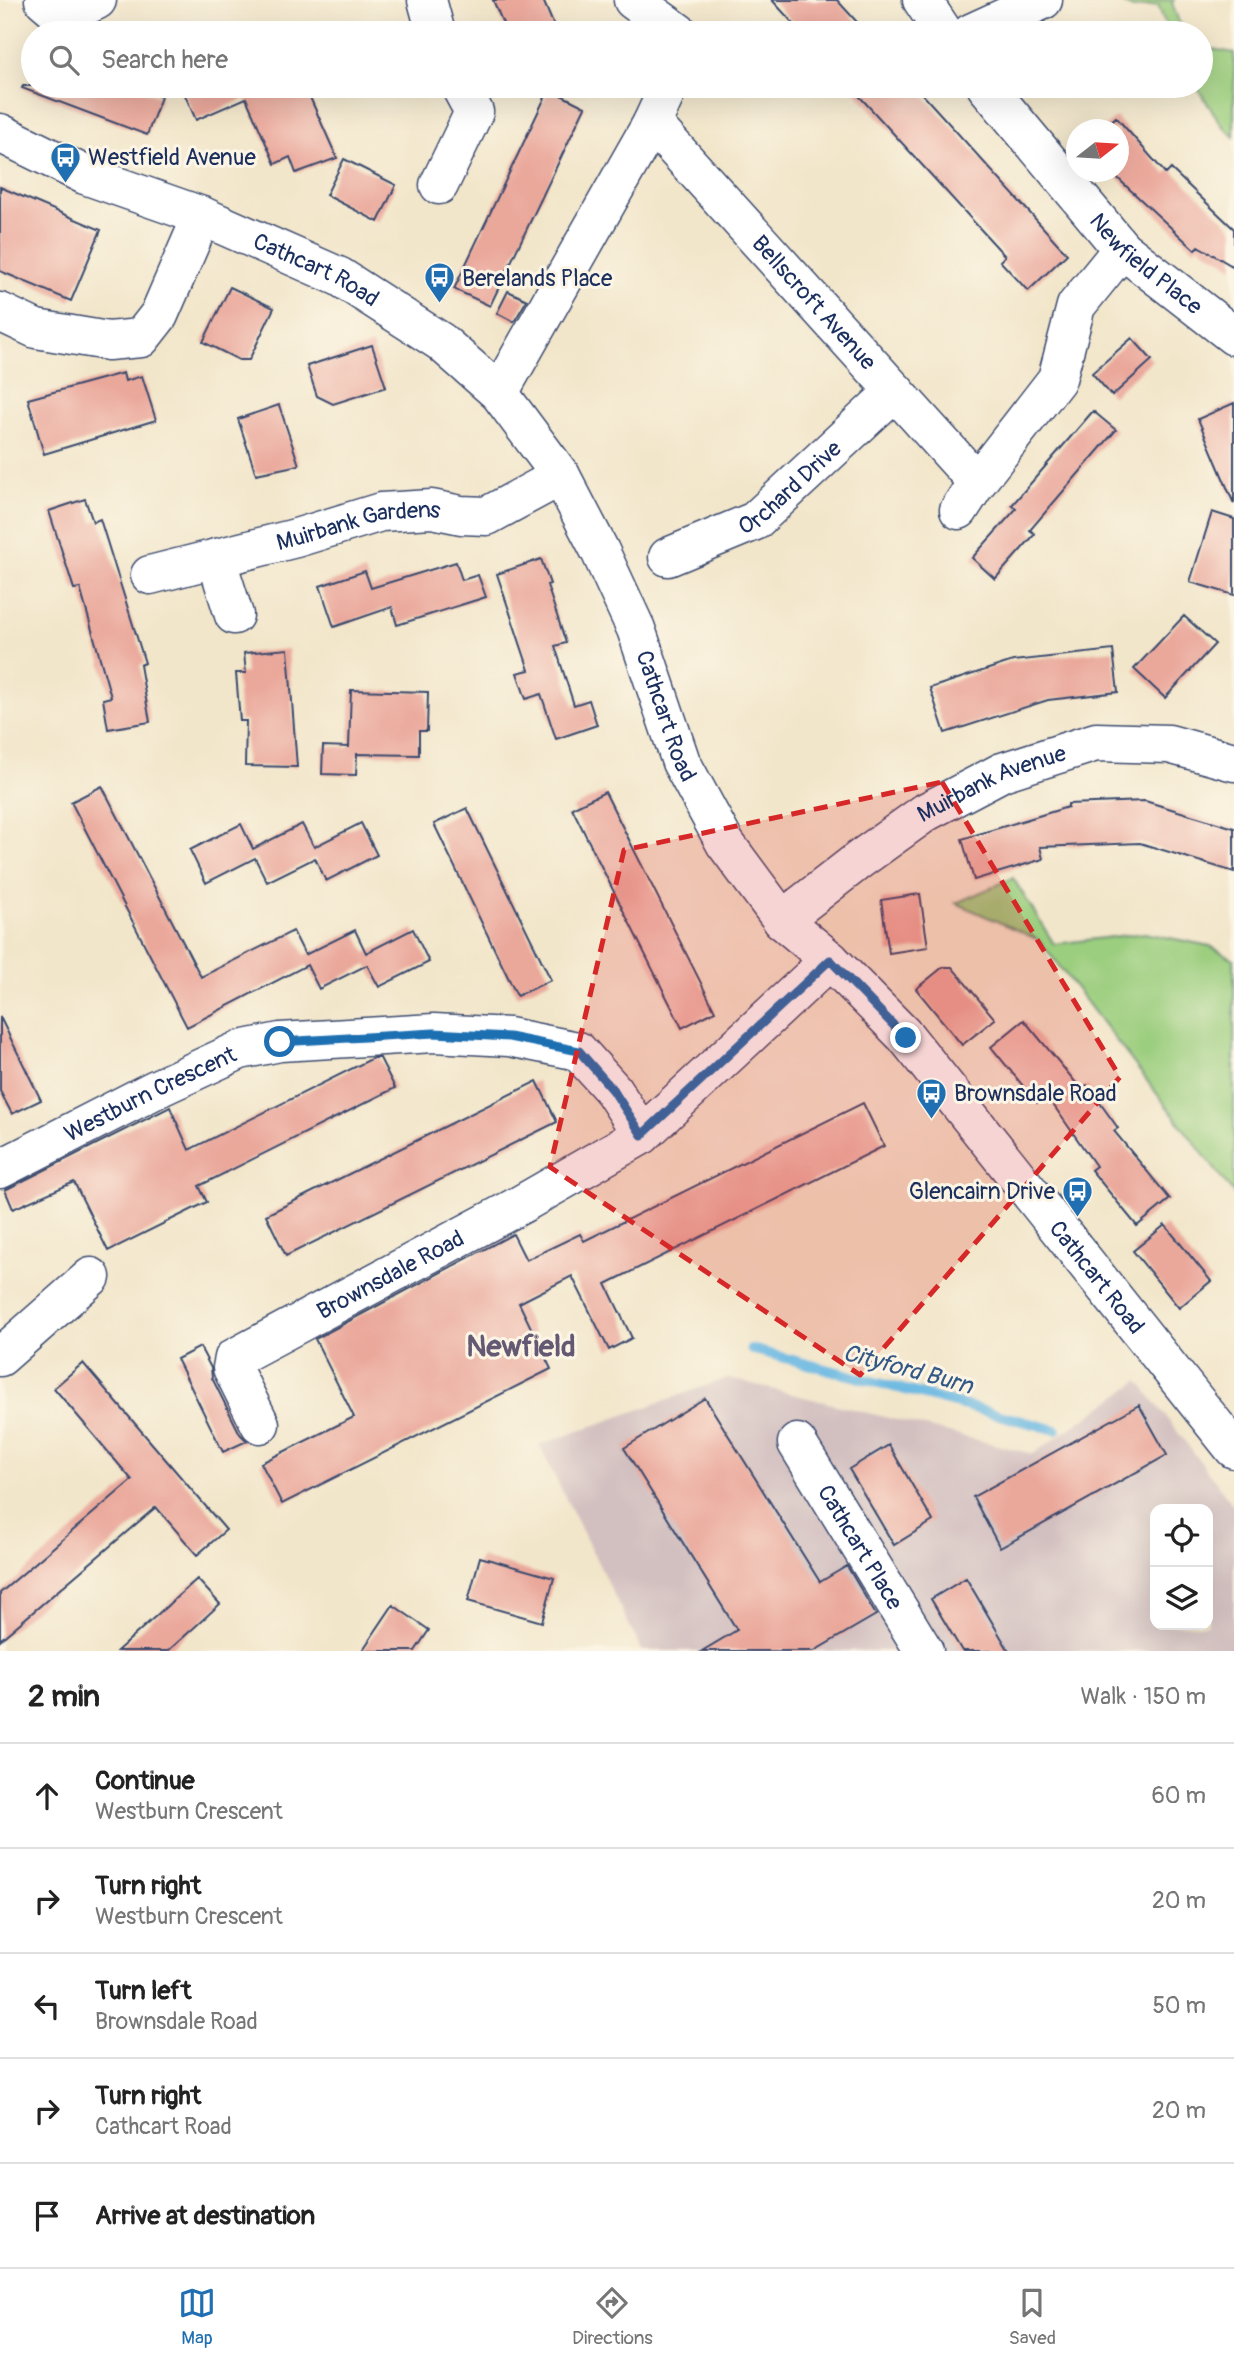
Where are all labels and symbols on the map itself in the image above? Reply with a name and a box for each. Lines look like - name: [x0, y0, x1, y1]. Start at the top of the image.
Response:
- north arrow: [1066, 119, 1129, 182]
- bus stop icon: Westfield Avenue: [48, 140, 82, 184]
- place label: Westfield Avenue: [88, 143, 256, 172]
- street label: Newfield Place: [1083, 207, 1209, 321]
- street label: Cathcart Road: [249, 227, 384, 313]
- street label: Bellscroft Avenue: [746, 229, 883, 377]
- bus stop icon: Berelands Place: [422, 261, 456, 305]
- place label: Berelands Place: [462, 264, 613, 293]
- street label: Orchard Drive: [734, 434, 848, 541]
- street label: Muirbank Gardens: [273, 495, 443, 557]
- street label: Cathcart Road: [629, 647, 703, 787]
- street label: Muirbank Avenue: [912, 738, 1070, 829]
- route end: [890, 1022, 921, 1053]
- route start: [264, 1026, 295, 1057]
- street label: Westburn Crescent: [59, 1040, 242, 1149]
- bus stop icon: Brownsdale Road: [914, 1076, 948, 1120]
- place label: Brownsdale Road: [954, 1079, 1117, 1108]
- bus stop icon: Glencairn Drive: [1061, 1174, 1095, 1218]
- place label: Glencairn Drive: [909, 1177, 1056, 1206]
- street label: Cathcart Road: [1043, 1215, 1151, 1340]
- street label: Brownsdale Road: [312, 1224, 469, 1326]
- district label: Newfield: [466, 1328, 576, 1365]
- water label: Cityford Burn: [840, 1338, 977, 1401]
- street label: Cathcart Place: [811, 1480, 910, 1616]

